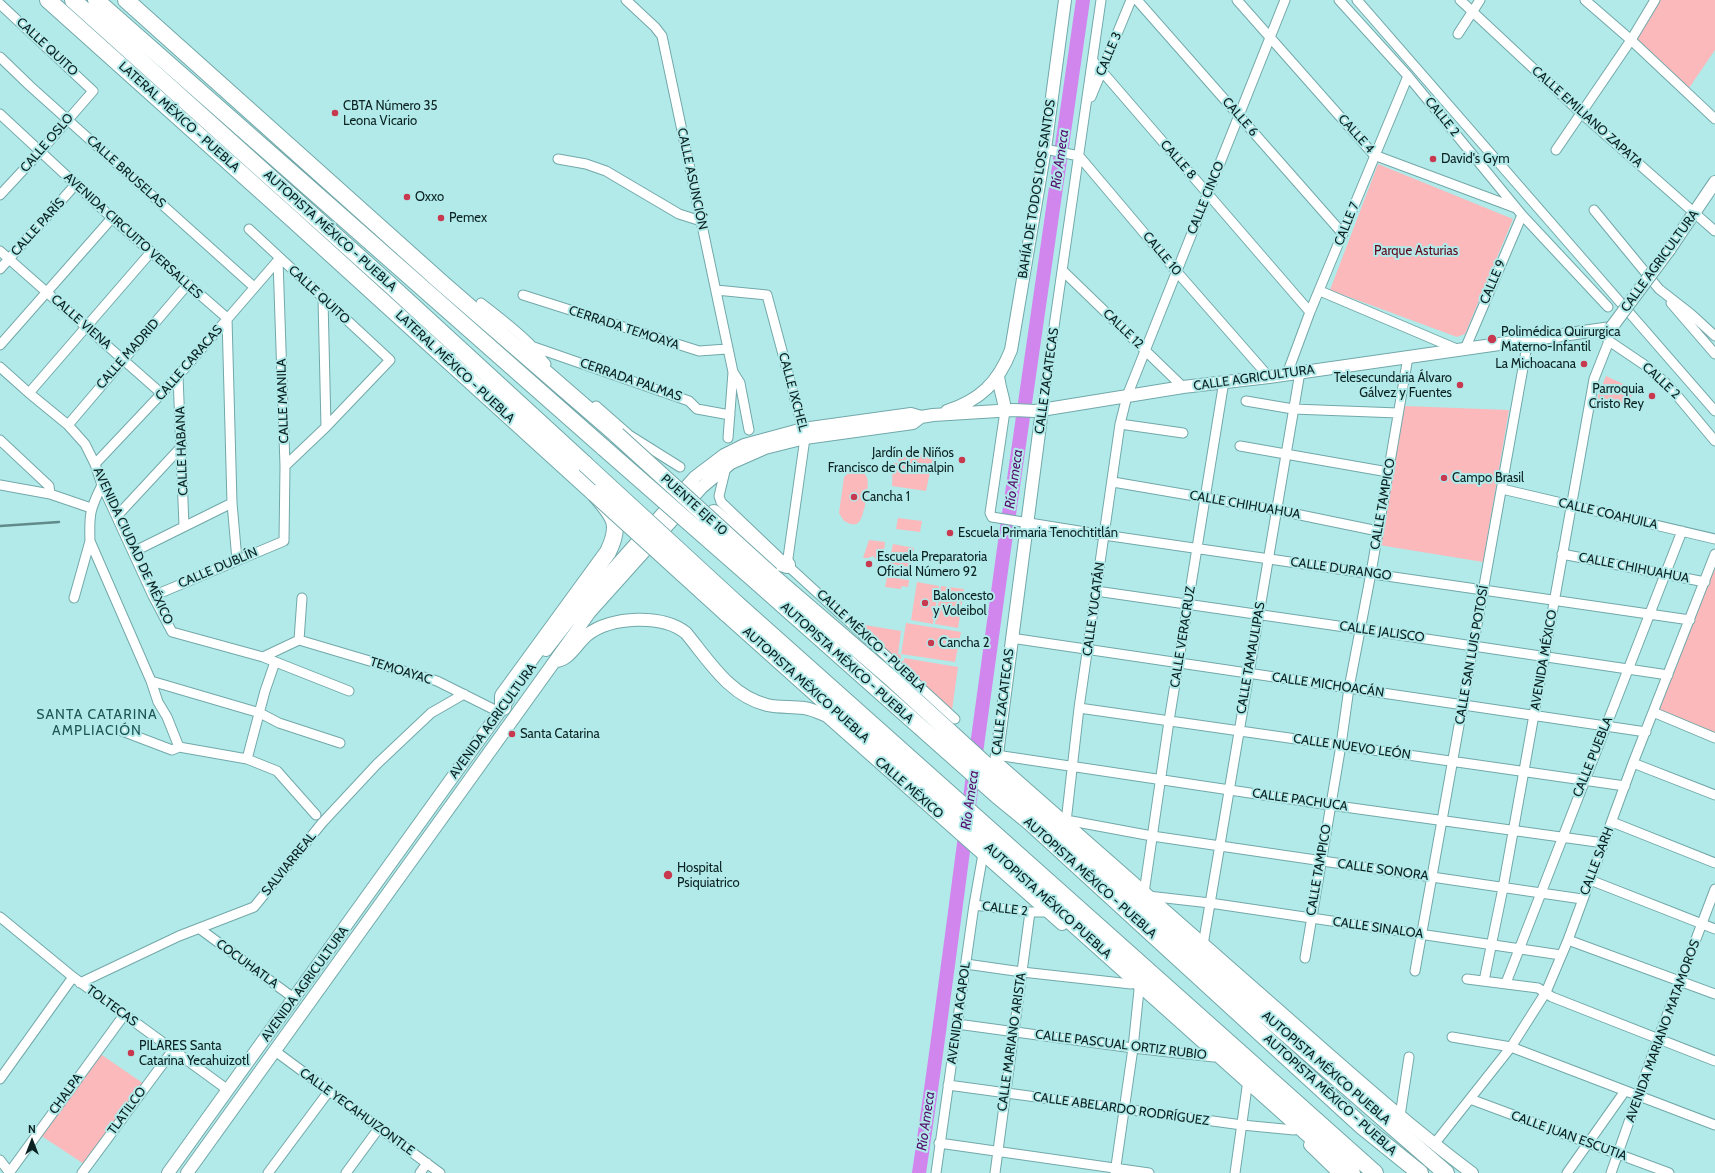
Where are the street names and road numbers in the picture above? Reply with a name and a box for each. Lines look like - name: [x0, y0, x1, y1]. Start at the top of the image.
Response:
- street label: CALLE QUITO: [13, 15, 81, 79]
- street label: CALLE 3: [1093, 30, 1125, 78]
- street label: LATERAL MÉXICO - PUEBLA: [115, 59, 243, 175]
- street label: CALLE EMILIANO ZAPATA: [1528, 63, 1646, 171]
- street label: CALLE 6: [1219, 94, 1261, 140]
- street label: CALLE 2: [1421, 94, 1463, 140]
- street label: BAHÍA DE TODOS LOS SANTOS: [1015, 98, 1059, 280]
- street label: CALLE OSLO: [17, 110, 77, 176]
- street label: CALLE 4: [1335, 111, 1377, 157]
- street label: CALLE ASUNCIÓN: [674, 127, 710, 231]
- street label: CALLE BRUSELAS: [83, 132, 169, 212]
- street label: CALLE 8: [1157, 137, 1199, 183]
- street label: CALLE CINCO: [1184, 159, 1228, 237]
- street label: AUTOPISTA MÉXICO - PUEBLA: [260, 167, 400, 295]
- street label: AVENIDA CIRCUITO VERSALLES: [61, 170, 205, 302]
- street label: CALLE PARÍS: [8, 195, 68, 259]
- street label: CALLE 7: [1331, 200, 1363, 248]
- street label: CALLE AGRICULTURA: [1618, 207, 1702, 315]
- street label: CALLE 10: [1139, 229, 1185, 279]
- street label: CALLE 9: [1477, 258, 1509, 306]
- street label: CALLE QUITO: [285, 263, 353, 327]
- street label: CALLE VIENA: [48, 292, 114, 352]
- street label: CERRADA TEMOAYA: [567, 303, 681, 353]
- street label: CALLE 12: [1100, 306, 1146, 352]
- street label: LATERAL MÉXICO - PUEBLA: [392, 308, 518, 426]
- street label: CALLE MADRID: [93, 316, 163, 392]
- street label: CALLE CARACAS: [152, 322, 226, 404]
- street label: CALLE ZACATECAS: [1032, 327, 1062, 435]
- street label: CALLE IXCHEL: [775, 351, 811, 433]
- street label: CERRADA PALMAS: [578, 355, 684, 405]
- street label: CALLE MANILA: [274, 358, 292, 444]
- street label: CALLE 2: [1639, 360, 1683, 402]
- street label: CALLE AGRICULTURA: [1192, 362, 1316, 394]
- street label: CALLE HABANA: [173, 406, 191, 496]
- street label: CALLE TAMPICO: [1367, 457, 1399, 551]
- street label: AVENIDA CIUDAD DE MÉXICO: [90, 465, 176, 627]
- street label: PUENTE EJE 10: [657, 471, 731, 539]
- street label: CALLE CHIHUAHUA: [1188, 488, 1302, 522]
- street label: CALLE COAHUILA: [1557, 495, 1659, 533]
- street label: CALLE DUBLÍN: [176, 544, 260, 592]
- street label: CALLE CHIHUAHUA: [1577, 550, 1691, 586]
- street label: CALLE DURANGO: [1290, 554, 1392, 584]
- street label: CALLE YUCATÁN: [1080, 561, 1108, 657]
- street label: CALLE SAN LUIS POTOSÍ: [1452, 584, 1492, 726]
- street label: CALLE VERACRUZ: [1167, 585, 1199, 689]
- street label: CALLE MÉXICO - PUEBLA: [813, 586, 929, 696]
- street label: AUTOPISTA MÉXICO - PUEBLA: [777, 599, 917, 727]
- street label: CALLE TAMAULIPAS: [1233, 601, 1269, 715]
- street label: AVENIDA MÉXICO: [1527, 609, 1561, 711]
- street label: CALLE JALISCO: [1338, 618, 1426, 646]
- street label: AUTOPISTA MÉXICO PUEBLA: [739, 624, 873, 746]
- street label: CALLE ZACATECAS: [989, 648, 1017, 756]
- street label: TEMOAYAC: [368, 654, 434, 688]
- street label: AVENIDA AGRICULTURA: [446, 661, 540, 781]
- street label: CALLE MICHOACÁN: [1271, 669, 1385, 701]
- street label: CALLE PUEBLA: [1570, 714, 1616, 800]
- street label: CALLE NUEVO LEÓN: [1292, 731, 1412, 763]
- street label: CALLE MÉXICO: [872, 754, 946, 822]
- street label: CALLE PACHUCA: [1251, 786, 1349, 814]
- street label: AUTOPISTA MÉXICO - PUEBLA: [1020, 814, 1160, 942]
- street label: CALLE TAMPICO: [1303, 823, 1335, 917]
- street label: CALLE SARH: [1577, 825, 1617, 897]
- street label: SALVIARREAL: [259, 829, 319, 899]
- street label: AUTOPISTA MÉXICO PUEBLA: [981, 840, 1115, 962]
- street label: CALLE SONORA: [1336, 856, 1430, 884]
- street label: CALLE 2: [981, 898, 1029, 920]
- street label: CALLE SINALOA: [1332, 914, 1424, 942]
- street label: AVENIDA AGRICULTURA: [258, 924, 352, 1044]
- street label: COCUHATLA: [213, 936, 281, 992]
- street label: AVENIDA MARIANO MATAMOROS: [1623, 938, 1703, 1124]
- street label: AVENIDA ACAPOL: [944, 961, 974, 1065]
- street label: CALLE MARIANO ARISTA: [995, 972, 1029, 1112]
- street label: TOLTECAS: [83, 982, 141, 1030]
- street label: AUTOPISTA MÉXICO PUEBLA: [1259, 1008, 1393, 1128]
- street label: CALLE PASCUAL ORTIZ RUBIO: [1034, 1027, 1208, 1063]
- street label: AUTOPISTA MÉXICO - PUEBLA: [1260, 1031, 1400, 1159]
- street label: CALLE YECAHUIZONTLE: [297, 1065, 417, 1159]
- street label: CHALPA: [46, 1071, 86, 1117]
- street label: TLATILCO: [105, 1084, 149, 1138]
- street label: CALLE ABELARDO RODRÍGUEZ: [1032, 1089, 1210, 1129]
- street label: CALLE JUAN ESCUTIA: [1509, 1108, 1629, 1164]

